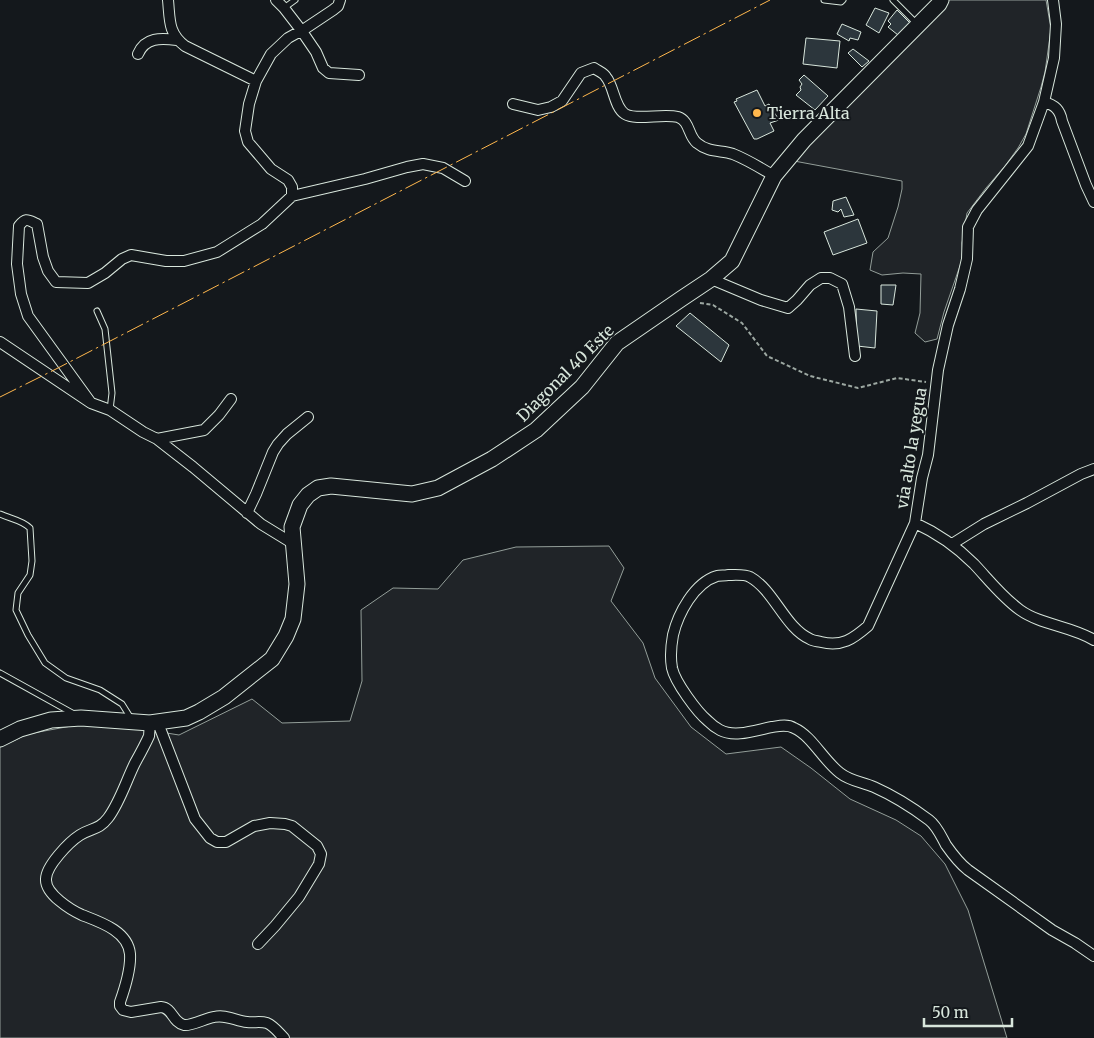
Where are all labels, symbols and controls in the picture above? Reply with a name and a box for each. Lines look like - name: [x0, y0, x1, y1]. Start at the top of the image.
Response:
- place label: Tierra Alta: [767, 103, 850, 123]
- marker: Tierra Alta: [751, 107, 763, 119]
- street label: Diagonal 40 Este: [512, 320, 618, 426]
- street label: via alto la yegua: [891, 386, 931, 511]
- scale bar: [924, 996, 1012, 1028]
- text: 50 m: [932, 1003, 969, 1022]

